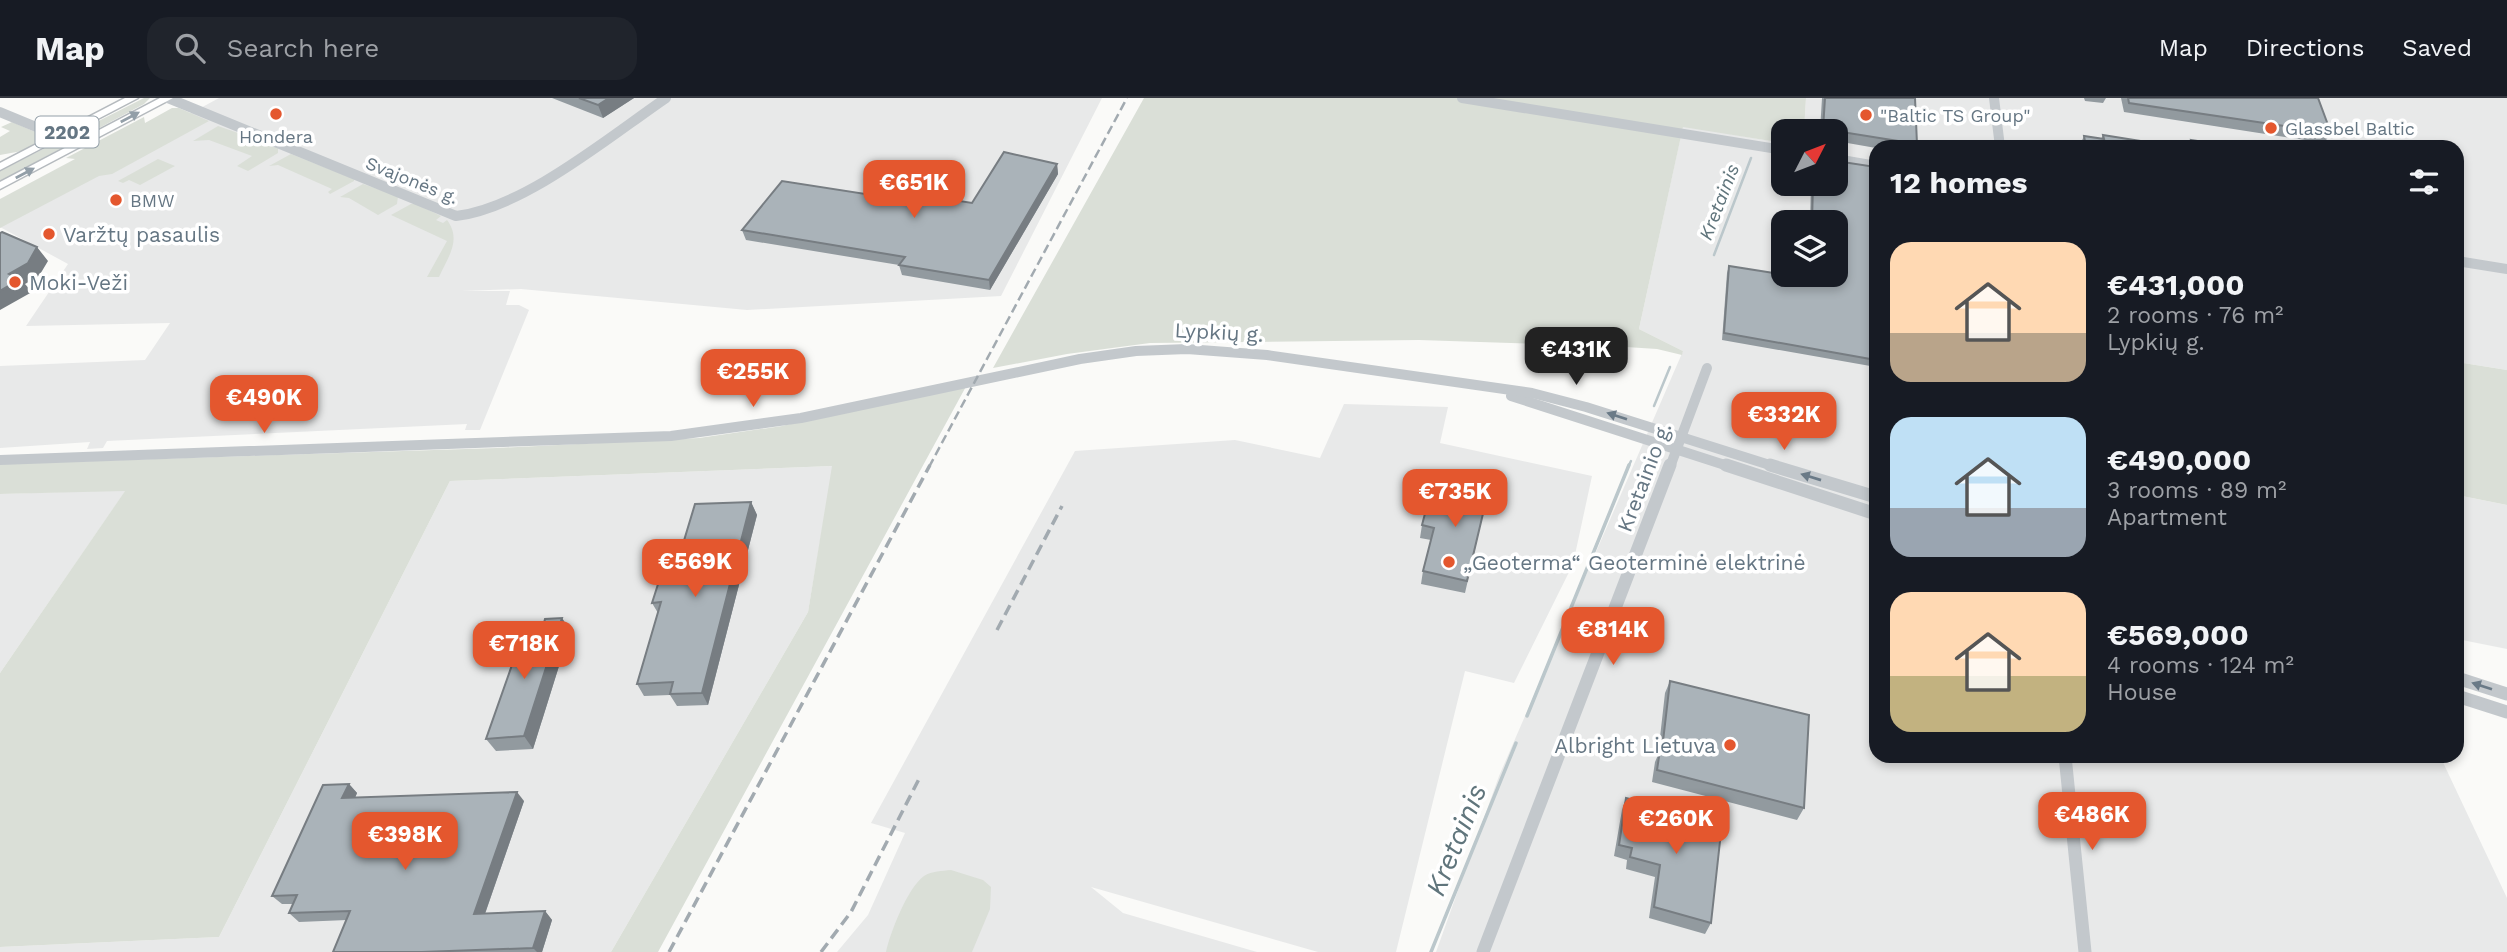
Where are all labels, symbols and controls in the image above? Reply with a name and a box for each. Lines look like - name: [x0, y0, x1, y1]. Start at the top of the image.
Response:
- search box: [147, 17, 637, 80]
- text: Map: [35, 29, 105, 68]
- icon: search: [171, 29, 209, 67]
- text: Search here: [227, 33, 379, 63]
- text: Map: [2159, 34, 2208, 62]
- text: Directions: [2246, 34, 2364, 62]
- text: Saved: [2402, 34, 2472, 62]
- place label: "Baltic TS Group": [1880, 105, 2031, 126]
- marker: Hondera: [268, 106, 284, 122]
- marker: "Baltic TS Group": [1858, 107, 1874, 123]
- one-way arrow: [121, 112, 141, 124]
- road number: 2202: [36, 116, 98, 148]
- place label: Glassbel Baltic: [2285, 118, 2415, 139]
- north arrow: [1771, 119, 1848, 196]
- map controls: [1771, 119, 1848, 287]
- marker: Glassbel Baltic: [2263, 120, 2279, 136]
- place label: Hondera: [239, 126, 313, 147]
- street label: Svajonės g.: [363, 152, 461, 208]
- pin: €651K: [865, 160, 963, 220]
- water label: Kretainis: [1694, 160, 1744, 243]
- icon: filters: [2405, 163, 2443, 201]
- text: 12 homes: [1890, 165, 2028, 200]
- one-way arrow: [15, 167, 35, 179]
- text: €651K: [879, 169, 949, 196]
- place label: BMW: [130, 190, 174, 211]
- marker: BMW: [108, 192, 124, 208]
- button: layers: [1771, 210, 1848, 287]
- place label: Varžtų pasaulis: [63, 222, 220, 247]
- marker: Varžtų pasaulis: [41, 226, 57, 242]
- text: €431,000: [2107, 267, 2245, 302]
- place label: Moki-Veži: [29, 270, 128, 295]
- icon: home: [1946, 270, 2030, 354]
- marker: Moki-Veži: [7, 274, 23, 290]
- text: 2 rooms · 76 m²: [2107, 302, 2283, 329]
- street label: Lypkių g.: [1174, 317, 1264, 347]
- pin: €431K: [1527, 328, 1625, 387]
- text: Lypkių g.: [2107, 329, 2205, 356]
- text: €431K: [1541, 336, 1611, 363]
- pin: €255K: [704, 350, 802, 409]
- text: €255K: [717, 358, 789, 385]
- pin: €490K: [215, 376, 313, 435]
- text: €490K: [226, 384, 302, 411]
- pin: €332K: [1735, 392, 1833, 452]
- text: €332K: [1747, 401, 1821, 428]
- one-way arrow: [1606, 411, 1627, 421]
- street label: Kretainio g.: [1612, 419, 1676, 535]
- text: €490,000: [2107, 442, 2251, 477]
- icon: home: [1946, 445, 2030, 529]
- pin: €735K: [1406, 470, 1504, 529]
- one-way arrow: [1800, 472, 1821, 482]
- text: 3 rooms · 89 m²: [2107, 477, 2286, 504]
- text: €735K: [1418, 478, 1492, 505]
- text: Apartment: [2107, 504, 2227, 531]
- pin: €569K: [646, 540, 744, 599]
- text: €569K: [658, 548, 732, 575]
- place label: „Geoterma“ Geoterminė elektrinė: [1463, 550, 1806, 575]
- marker: „Geoterma“ Geoterminė elektrinė: [1441, 554, 1457, 570]
- pin: €814K: [1564, 608, 1662, 667]
- text: €814K: [1577, 616, 1649, 643]
- text: €569,000: [2107, 617, 2249, 652]
- icon: home: [1946, 620, 2030, 704]
- pin: €718K: [475, 622, 573, 681]
- text: €718K: [489, 630, 559, 657]
- text: 4 rooms · 124 m²: [2107, 652, 2294, 679]
- text: House: [2107, 679, 2177, 706]
- one-way arrow: [2471, 680, 2492, 690]
- place label: Albright Lietuva: [1554, 733, 1716, 758]
- marker: Albright Lietuva: [1722, 737, 1738, 753]
- water label: Kretainis: [1419, 779, 1493, 901]
- pin: €486K: [2043, 792, 2141, 852]
- pin: €260K: [1627, 796, 1725, 856]
- text: €486K: [2054, 801, 2130, 828]
- text: €260K: [1639, 805, 1713, 832]
- pin: €398K: [356, 812, 454, 872]
- text: €398K: [368, 821, 442, 848]

